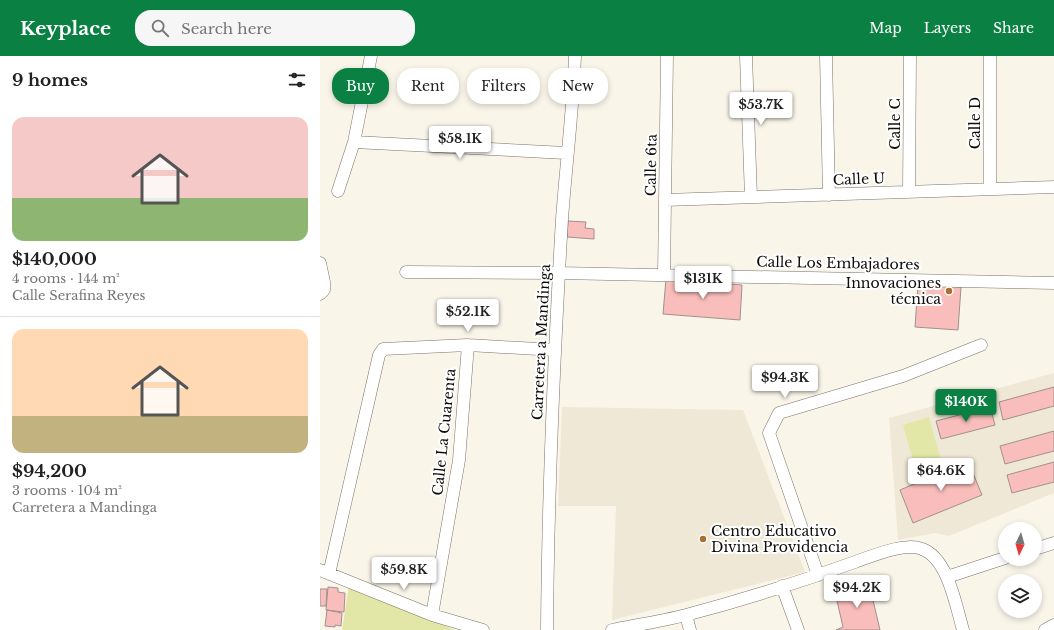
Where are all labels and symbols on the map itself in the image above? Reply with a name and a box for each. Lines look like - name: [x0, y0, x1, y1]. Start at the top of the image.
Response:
- pin: $53.7K: [728, 92, 794, 126]
- street label: Calle D: [966, 97, 984, 149]
- street label: Calle C: [886, 98, 904, 150]
- pin: $58.1K: [427, 126, 493, 160]
- street label: Calle 6ta: [641, 134, 661, 196]
- street label: Calle U: [833, 169, 885, 189]
- street label: Calle Los Embajadores: [756, 253, 920, 273]
- street label: Carretera a Mandinga: [528, 263, 554, 420]
- pin: $131K: [675, 266, 731, 300]
- place label: Innovaciones técnica: [845, 274, 941, 308]
- marker: Innovaciones técnica: [944, 286, 954, 296]
- pin: $52.1K: [435, 299, 501, 333]
- pin: $94.3K: [752, 365, 818, 399]
- street label: Calle La Cuarenta: [428, 367, 460, 496]
- pin: $140K: [938, 389, 994, 423]
- pin: $64.6K: [908, 458, 974, 492]
- place label: Centro Educativo Divina Providencia: [711, 522, 848, 556]
- north arrow: [998, 522, 1042, 566]
- marker: Centro Educativo Divina Providencia: [698, 534, 708, 544]
- pin: $59.8K: [371, 557, 437, 591]
- pin: $94.2K: [824, 575, 890, 609]

